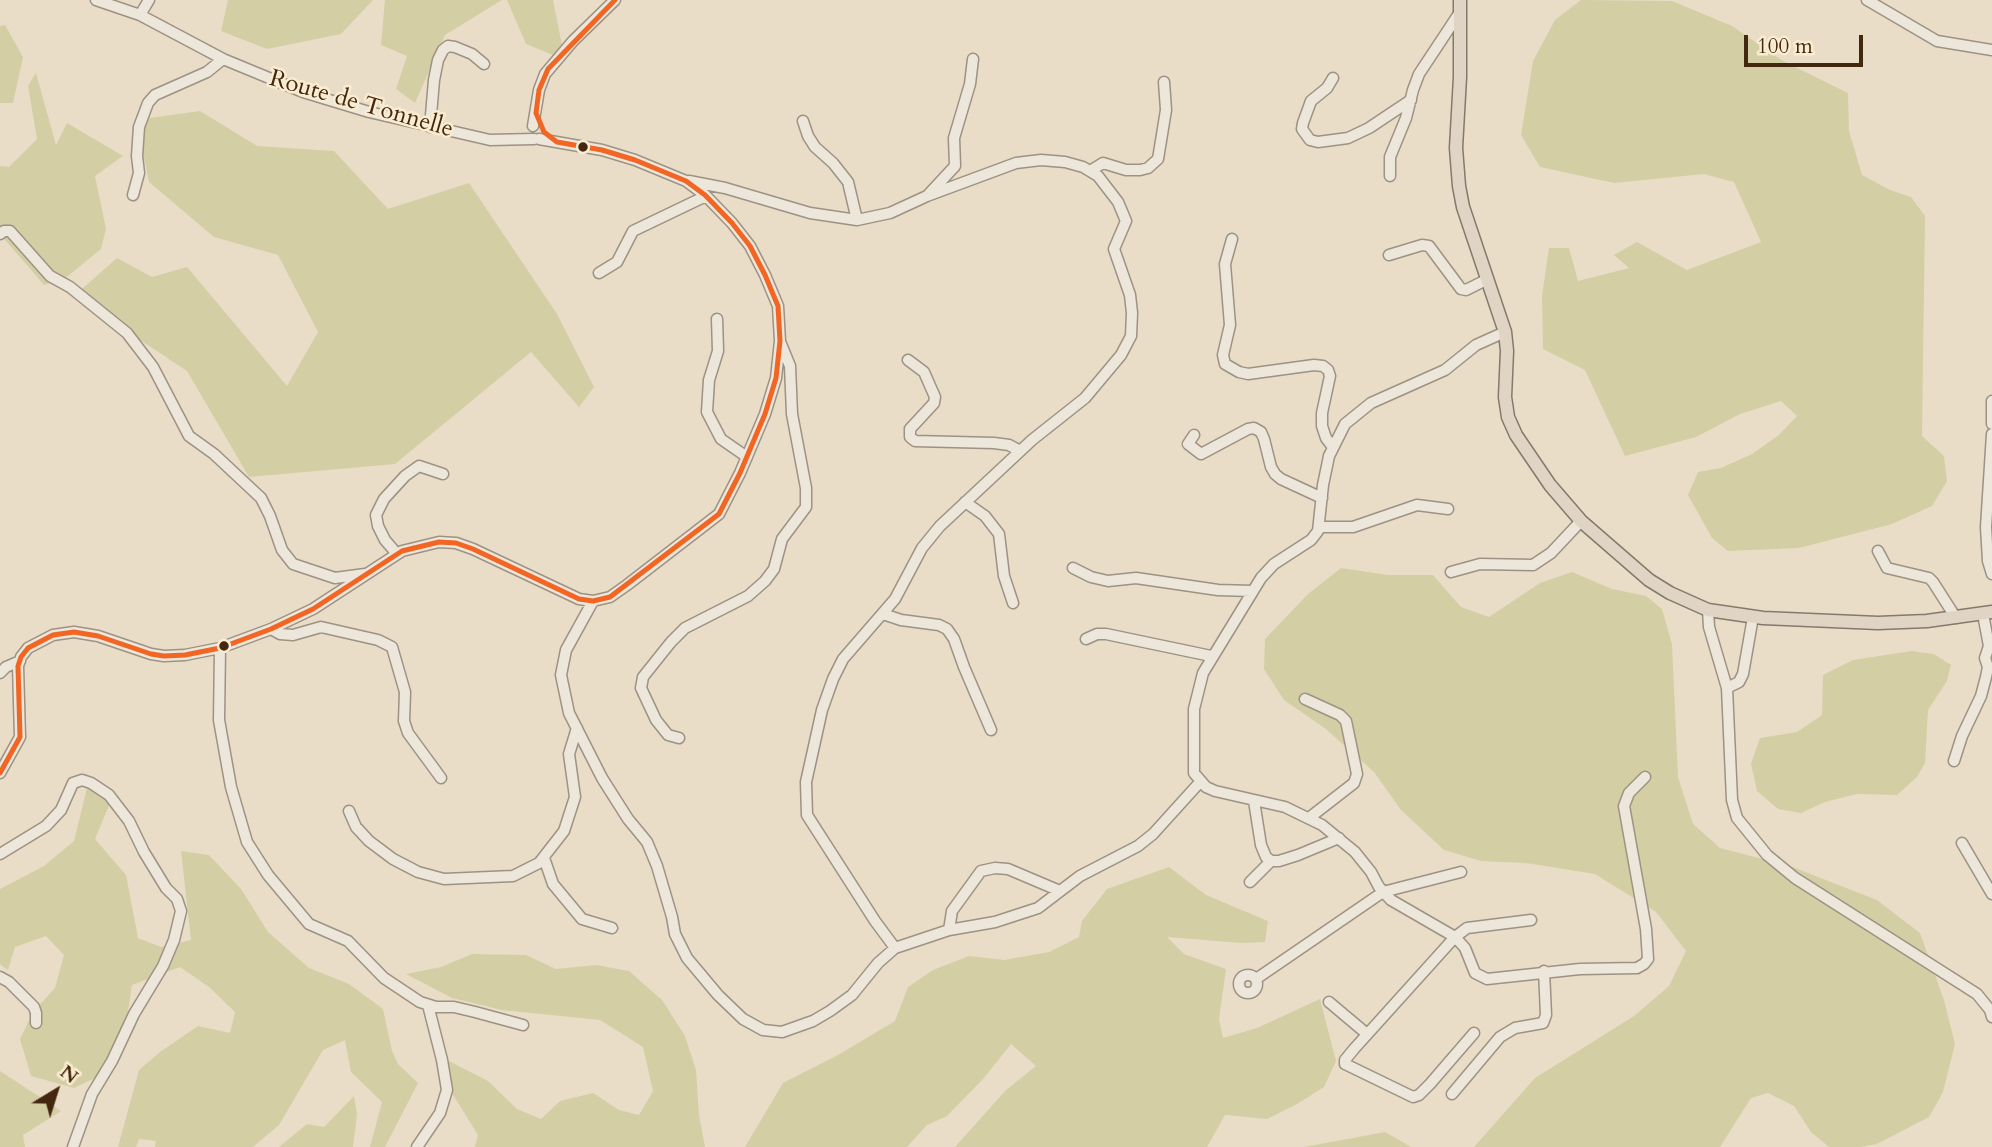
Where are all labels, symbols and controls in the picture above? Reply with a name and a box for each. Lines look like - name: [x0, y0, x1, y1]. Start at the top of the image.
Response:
- scale bar: [1747, 21, 1866, 65]
- text: 100 m: [1757, 32, 1813, 61]
- street label: Route de Tonnelle: [266, 65, 456, 145]
- unlabelled marker: [576, 140, 590, 154]
- unlabelled marker: [217, 639, 231, 653]
- north arrow: [21, 1056, 91, 1126]
- text: N: [54, 1059, 83, 1090]

